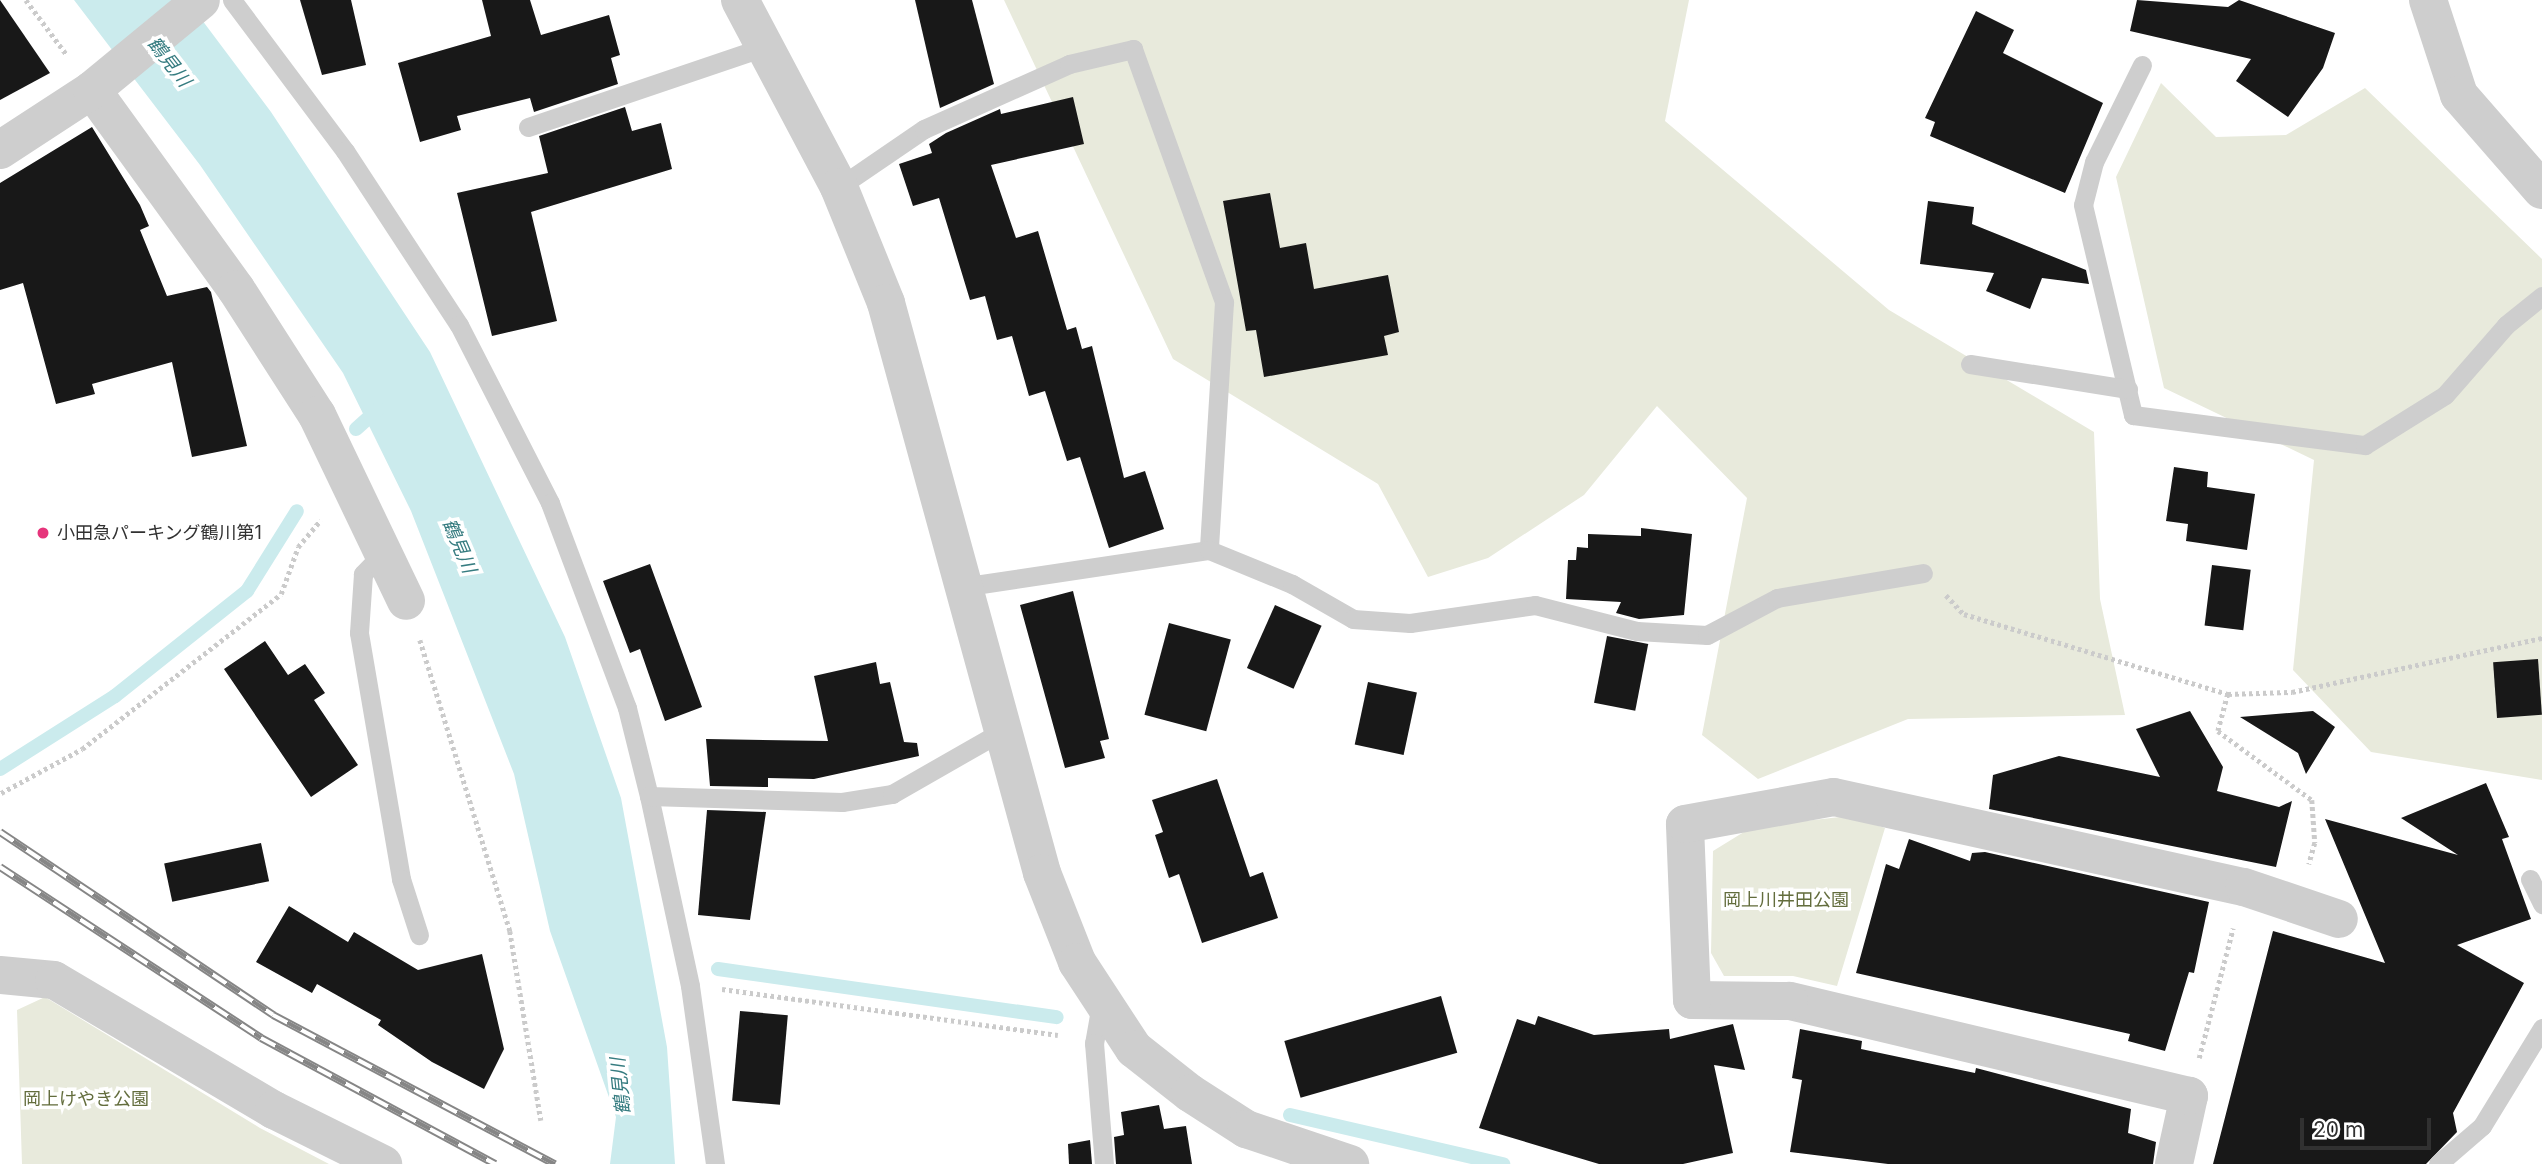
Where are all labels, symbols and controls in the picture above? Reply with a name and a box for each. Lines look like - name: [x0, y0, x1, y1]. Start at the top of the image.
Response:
- water label: 鶴見川: [142, 33, 196, 91]
- water label: 鶴見川: [437, 515, 481, 577]
- place label: 小田急パーキング鶴川第1: [57, 522, 262, 544]
- marker: 小田急パーキング鶴川第1: [35, 525, 51, 541]
- park label: 岡上川井田公園: [1723, 889, 1849, 911]
- water label: 鶴見川: [607, 1056, 635, 1116]
- park label: 岡上けやき公園: [23, 1088, 149, 1110]
- scale bar: [2304, 1104, 2435, 1148]
- text: 20 m: [2313, 1117, 2363, 1142]

